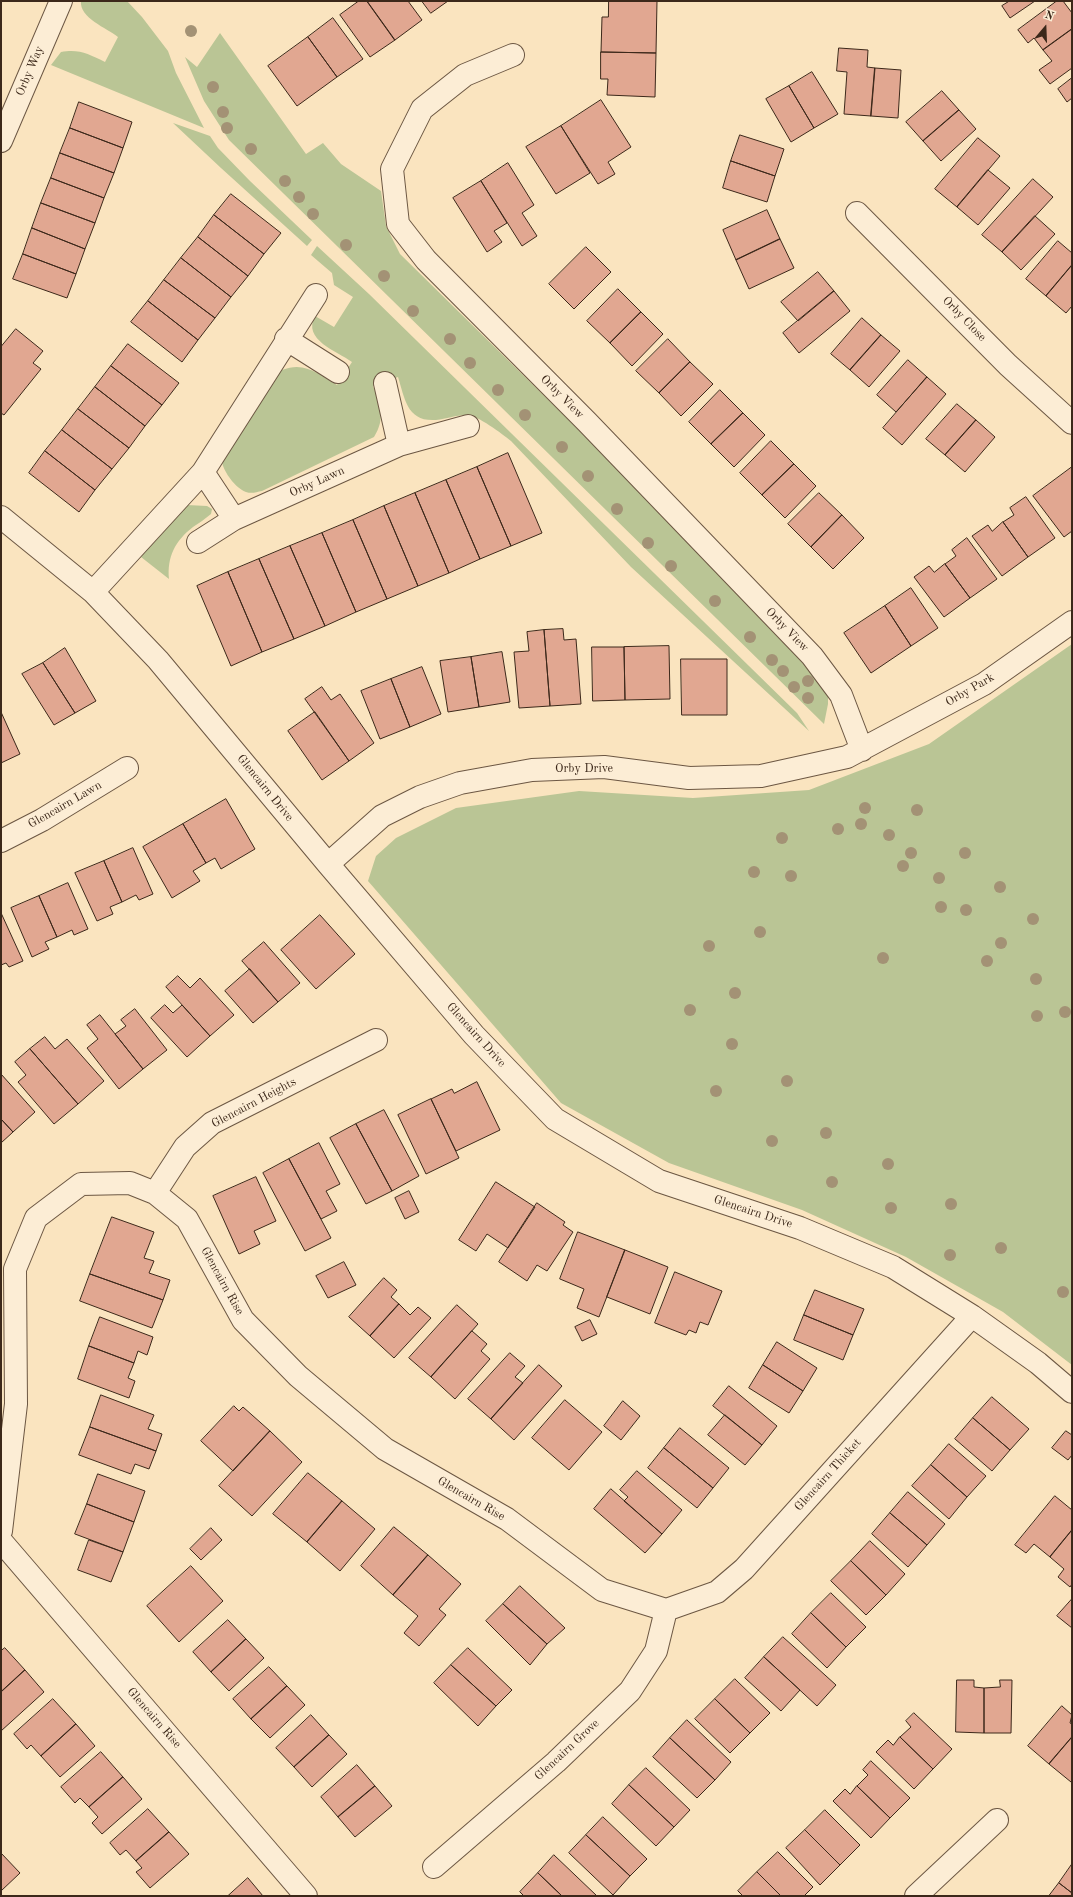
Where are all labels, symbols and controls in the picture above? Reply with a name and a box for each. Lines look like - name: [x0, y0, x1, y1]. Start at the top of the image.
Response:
- north arrow: [1025, 8, 1065, 48]
- text: N: [1043, 10, 1055, 23]
- street label: Orby Way: [13, 44, 47, 98]
- street label: Orby Close: [939, 293, 989, 345]
- street label: Orby View: [537, 372, 587, 422]
- street label: Orby Lawn: [287, 463, 347, 501]
- street label: Orby View: [762, 605, 812, 655]
- street label: Orby Park: [943, 670, 997, 710]
- street label: Glencairn Drive: [234, 752, 296, 824]
- street label: Orby Drive: [555, 762, 613, 776]
- street label: Glencairn Lawn: [26, 778, 104, 832]
- street label: Glencairn Drive: [443, 1000, 509, 1070]
- street label: Glencairn Heights: [209, 1075, 299, 1131]
- street label: Glencairn Drive: [712, 1193, 794, 1231]
- street label: Glencairn Rise: [197, 1244, 247, 1318]
- street label: Glencairn Thicket: [792, 1436, 864, 1514]
- street label: Glencairn Rise: [435, 1474, 507, 1524]
- street label: Glencairn Rise: [124, 1685, 184, 1751]
- street label: Glencairn Grove: [532, 1716, 602, 1784]

